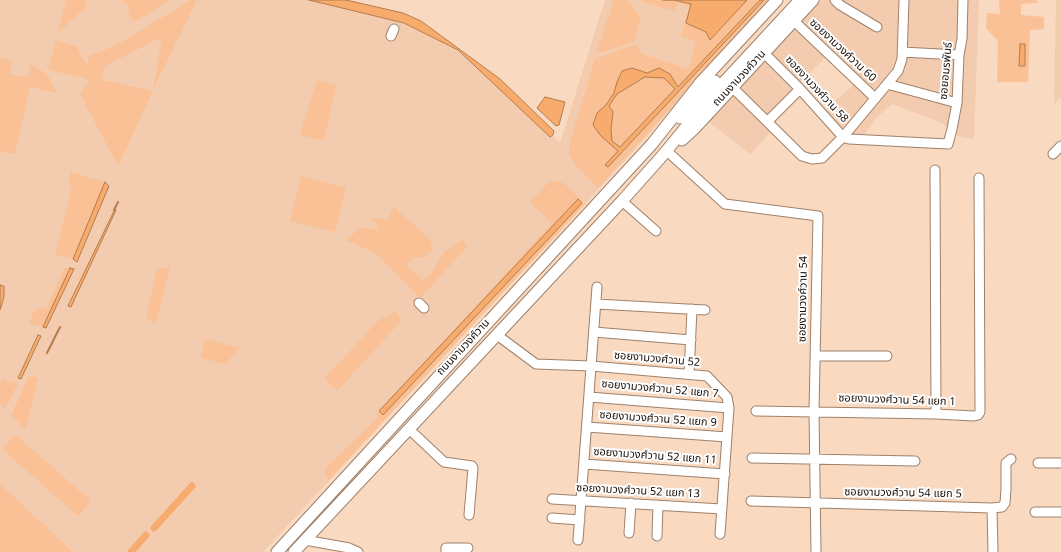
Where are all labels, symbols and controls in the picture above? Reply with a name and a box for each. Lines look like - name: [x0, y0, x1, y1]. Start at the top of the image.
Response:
- street label: ซอยงามวงศ์วาน 60: [806, 17, 878, 85]
- street label: ซอยอมรพันธ์: [938, 42, 956, 100]
- street label: ถนนงามวงศ์วาน: [711, 48, 769, 110]
- street label: ซอยงามวงศ์วาน 58: [782, 54, 850, 126]
- street label: ซอยงามวงศ์วาน 54: [797, 256, 811, 342]
- street label: ถนนงามวงศ์วาน: [435, 317, 493, 379]
- street label: ซอยงามวงศ์วาน 52: [613, 350, 701, 370]
- street label: ซอยงามวงศ์วาน 52 แยก 7: [601, 378, 719, 402]
- street label: ซอยงามวงศ์วาน 54 แยก 1: [838, 392, 956, 410]
- street label: ซอยงามวงศ์วาน 52 แยก 9: [599, 409, 717, 431]
- street label: ซอยงามวงศ์วาน 52 แยก 11: [593, 446, 717, 468]
- street label: ซอยงามวงศ์วาน 52 แยก 13: [576, 482, 700, 502]
- street label: ซอยงามวงศ์วาน 54 แยก 5: [844, 486, 962, 502]

